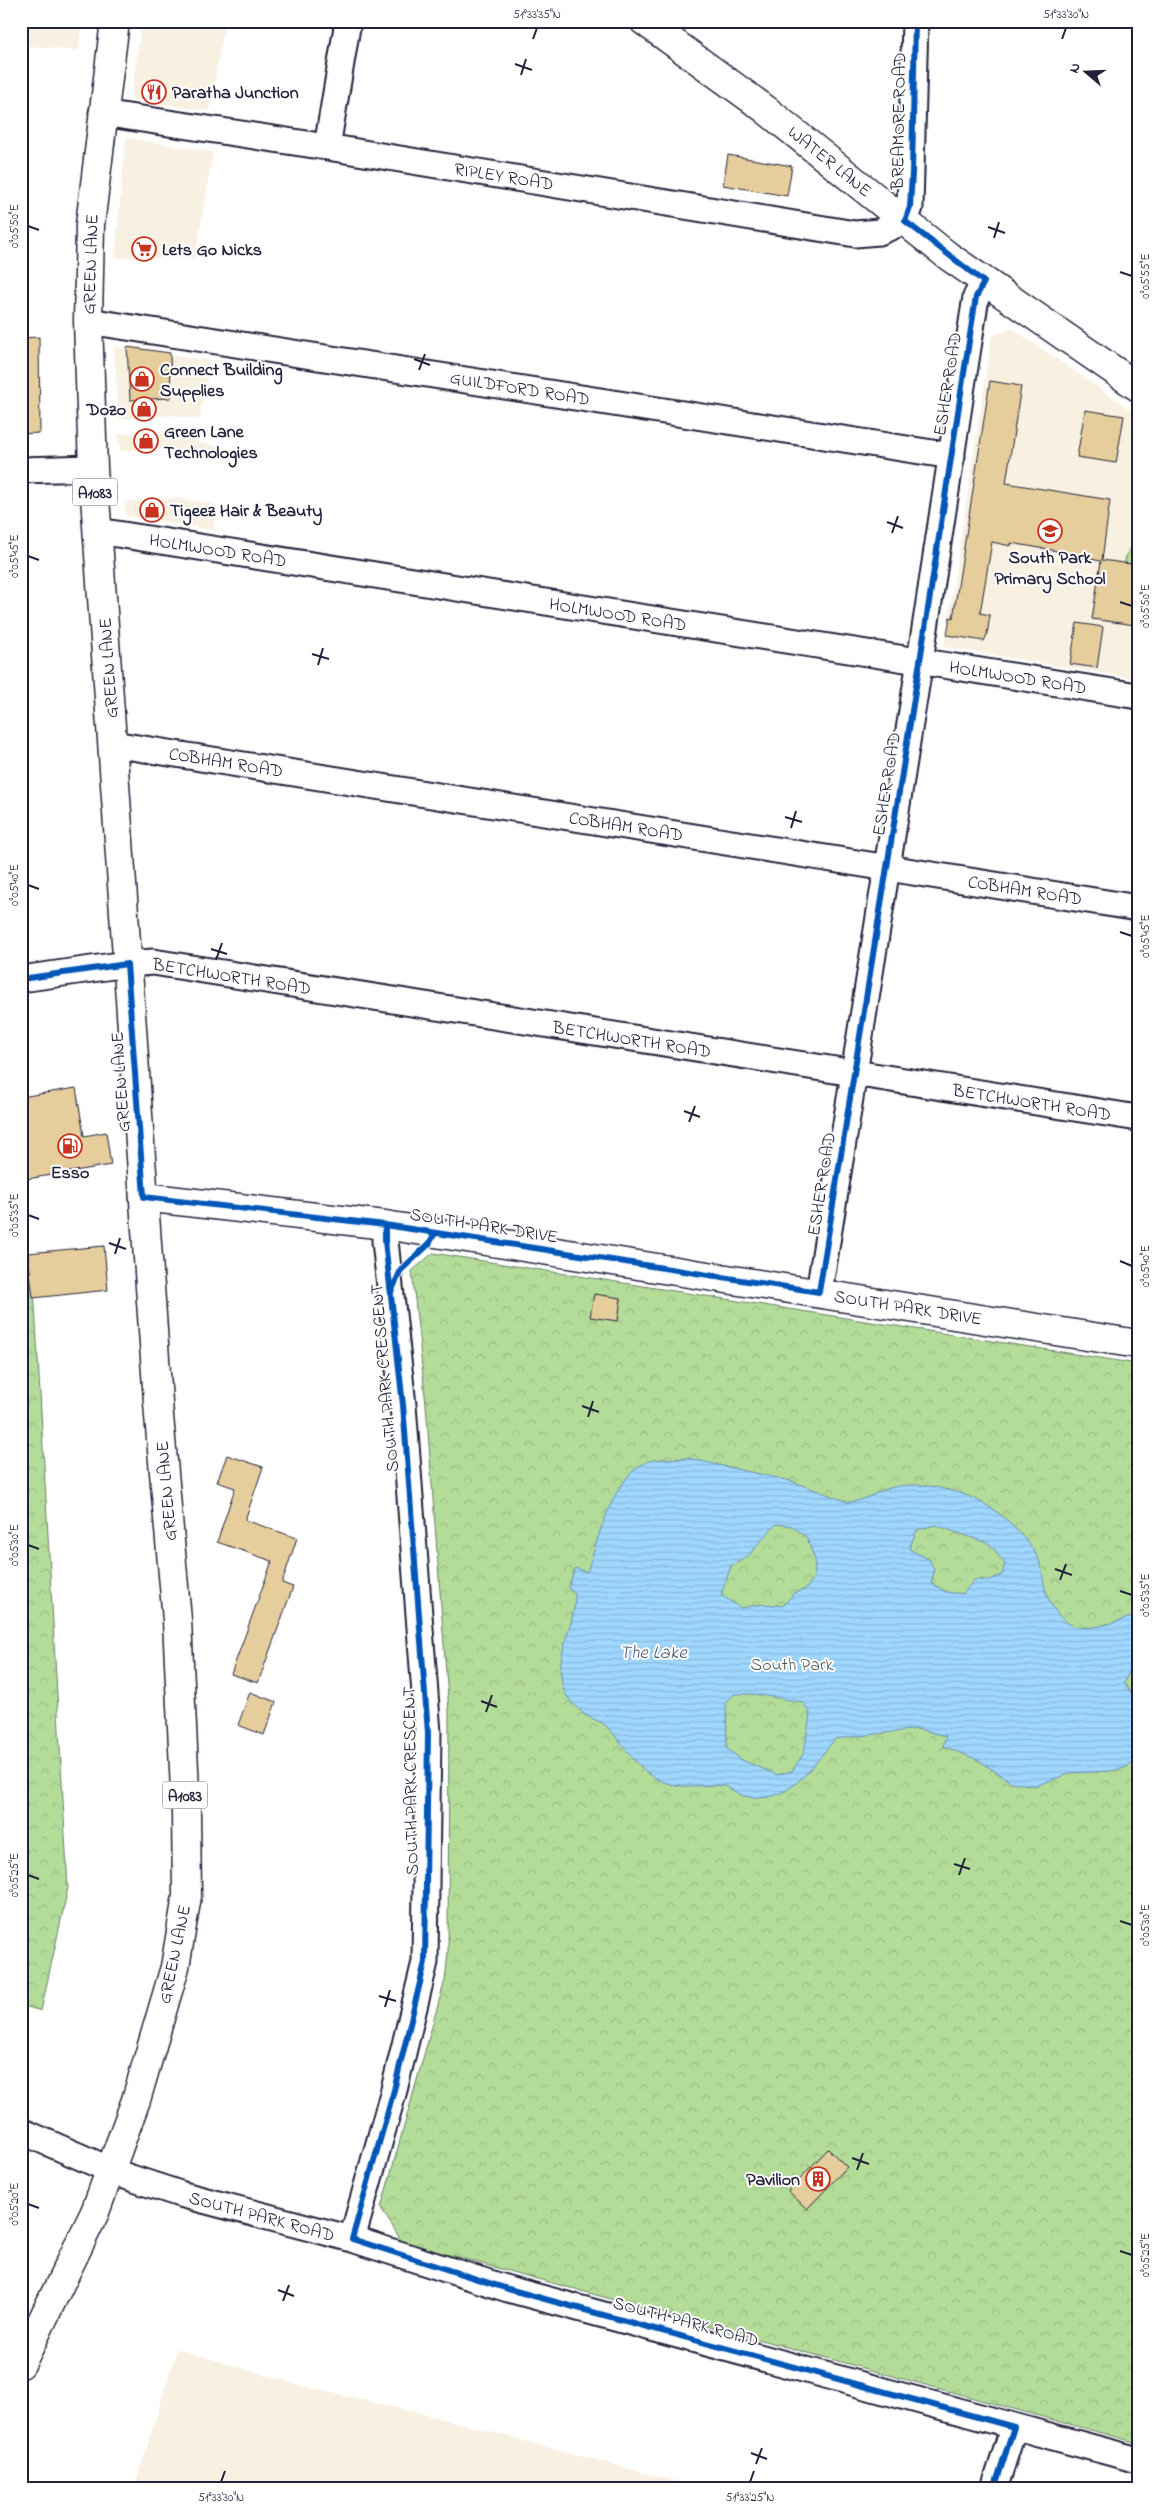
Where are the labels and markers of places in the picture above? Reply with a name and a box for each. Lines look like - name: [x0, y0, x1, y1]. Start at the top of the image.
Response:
- restaurant icon: Paratha Junction: [141, 79, 167, 105]
- place label: Paratha Junction: [172, 81, 299, 107]
- supermarket icon: Lets Go Nicks: [131, 236, 157, 262]
- place label: Lets Go Nicks: [162, 238, 262, 264]
- place label: Connect Building Supplies: [160, 358, 283, 405]
- shop icon: Connect Building Supplies: [129, 366, 155, 392]
- shop icon: Dozo: [131, 396, 157, 422]
- place label: Dozo: [86, 398, 126, 424]
- place label: Green Lane Technologies: [164, 420, 258, 468]
- shop icon: Green Lane Technologies: [133, 428, 159, 454]
- shop icon: Tigeez Hair & Beauty: [139, 497, 165, 523]
- place label: Tigeez Hair & Beauty: [170, 499, 322, 526]
- school or university icon: South Park Primary School: [1037, 518, 1063, 544]
- place label: South Park Primary School: [994, 546, 1106, 594]
- fuel station icon: Esso: [57, 1133, 83, 1159]
- place label: Esso: [51, 1161, 89, 1187]
- building icon: Pavilion: [805, 2166, 831, 2192]
- place label: Pavilion: [746, 2168, 800, 2194]

